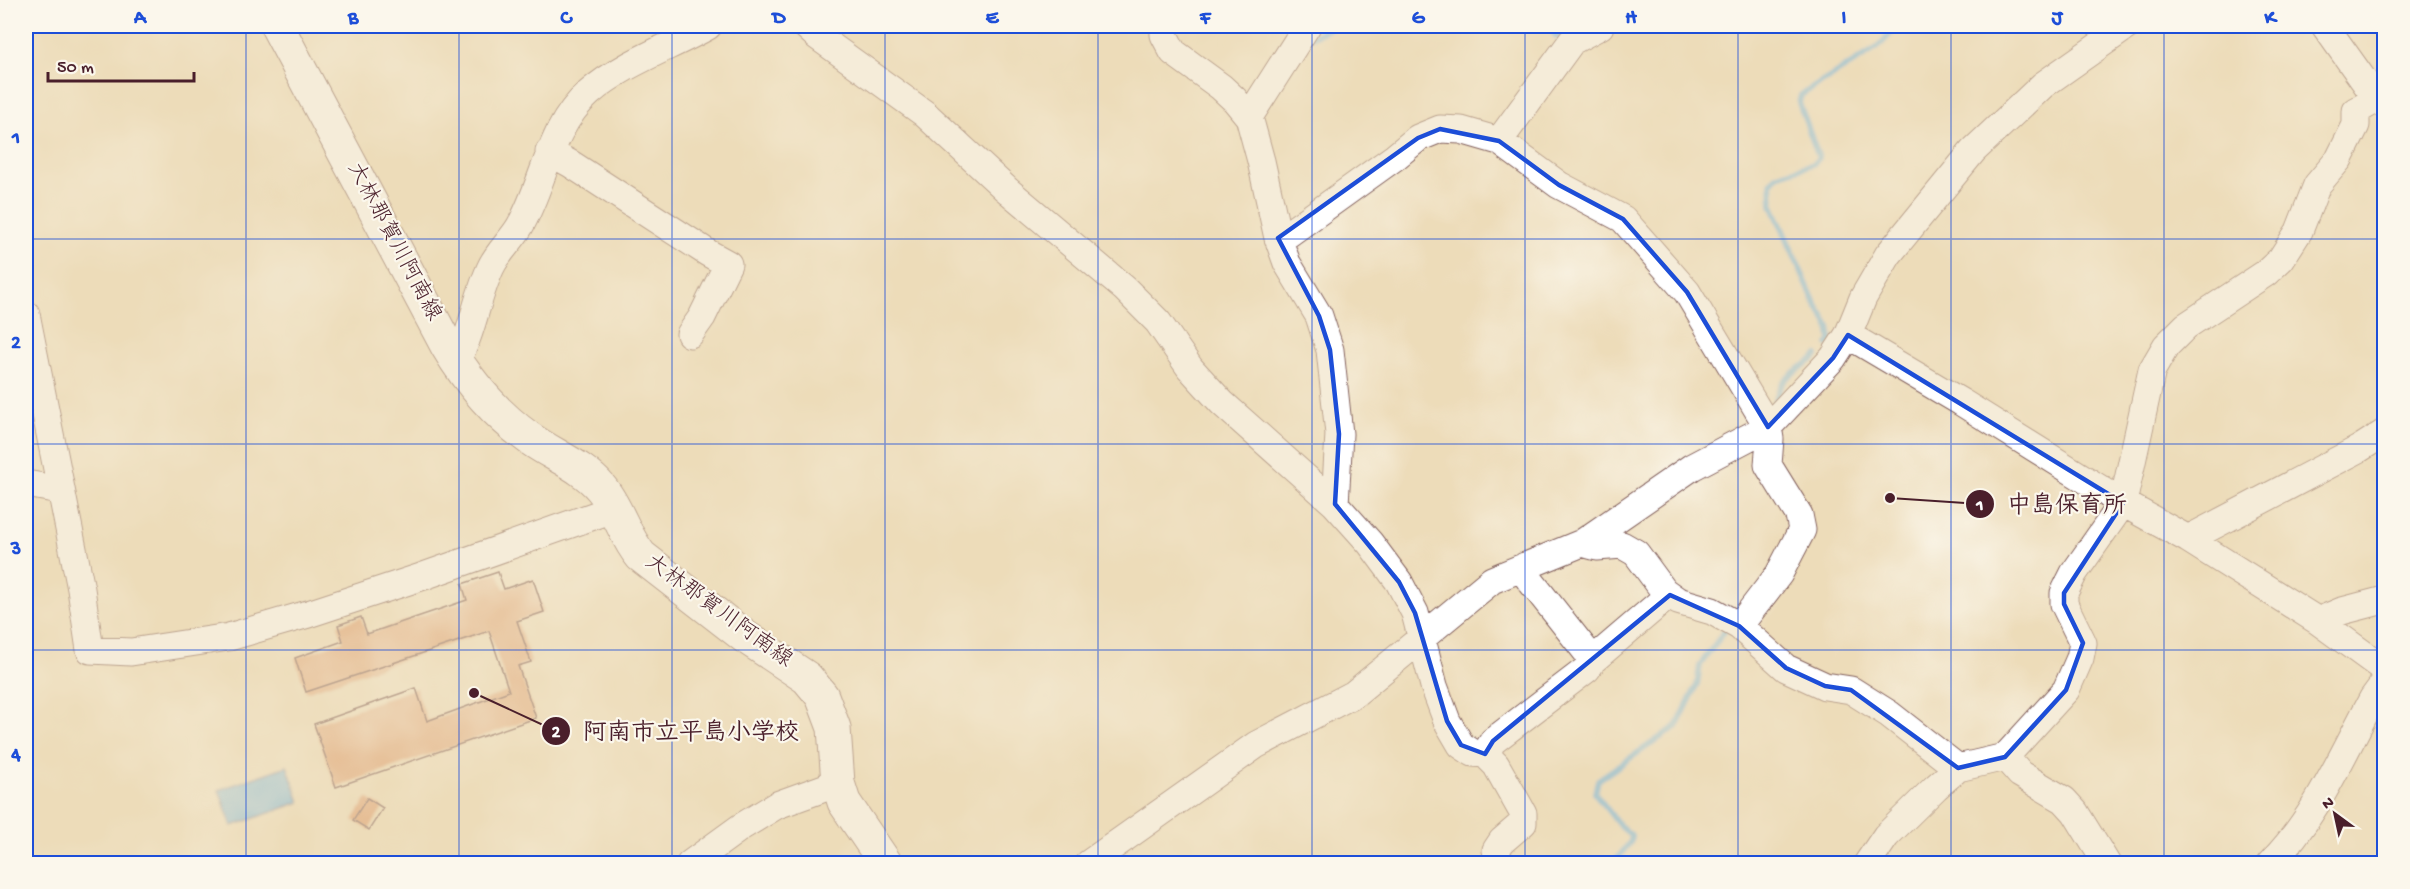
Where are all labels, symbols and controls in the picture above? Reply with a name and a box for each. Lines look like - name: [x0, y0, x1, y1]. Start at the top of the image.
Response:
- text: A: [133, 8, 148, 31]
- text: B: [347, 8, 359, 31]
- text: C: [560, 8, 574, 31]
- text: D: [770, 8, 786, 31]
- text: E: [986, 8, 1000, 31]
- text: F: [1199, 8, 1212, 31]
- text: G: [1412, 8, 1426, 31]
- text: H: [1625, 8, 1637, 31]
- text: I: [1842, 8, 1847, 31]
- text: J: [2051, 8, 2064, 31]
- text: K: [2263, 8, 2278, 31]
- scale bar: [48, 45, 194, 83]
- text: 50 m: [57, 58, 94, 79]
- text: 1: [11, 128, 20, 151]
- street label: 大林那賀川阿南線: [340, 158, 447, 326]
- text: 2: [11, 333, 21, 356]
- callout: 中島保育所: [1965, 483, 2139, 525]
- text: 中島保育所: [2007, 492, 2127, 522]
- text: 1: [1975, 496, 1984, 517]
- text: 3: [10, 539, 21, 562]
- street label: 大林那賀川阿南線: [639, 549, 797, 674]
- callout: 阿南市立平島小学校: [541, 710, 811, 752]
- text: 阿南市立平島小学校: [583, 719, 799, 749]
- text: 2: [552, 723, 561, 744]
- text: 4: [10, 745, 21, 768]
- north arrow: [2305, 784, 2365, 844]
- text: N: [2319, 793, 2339, 815]

